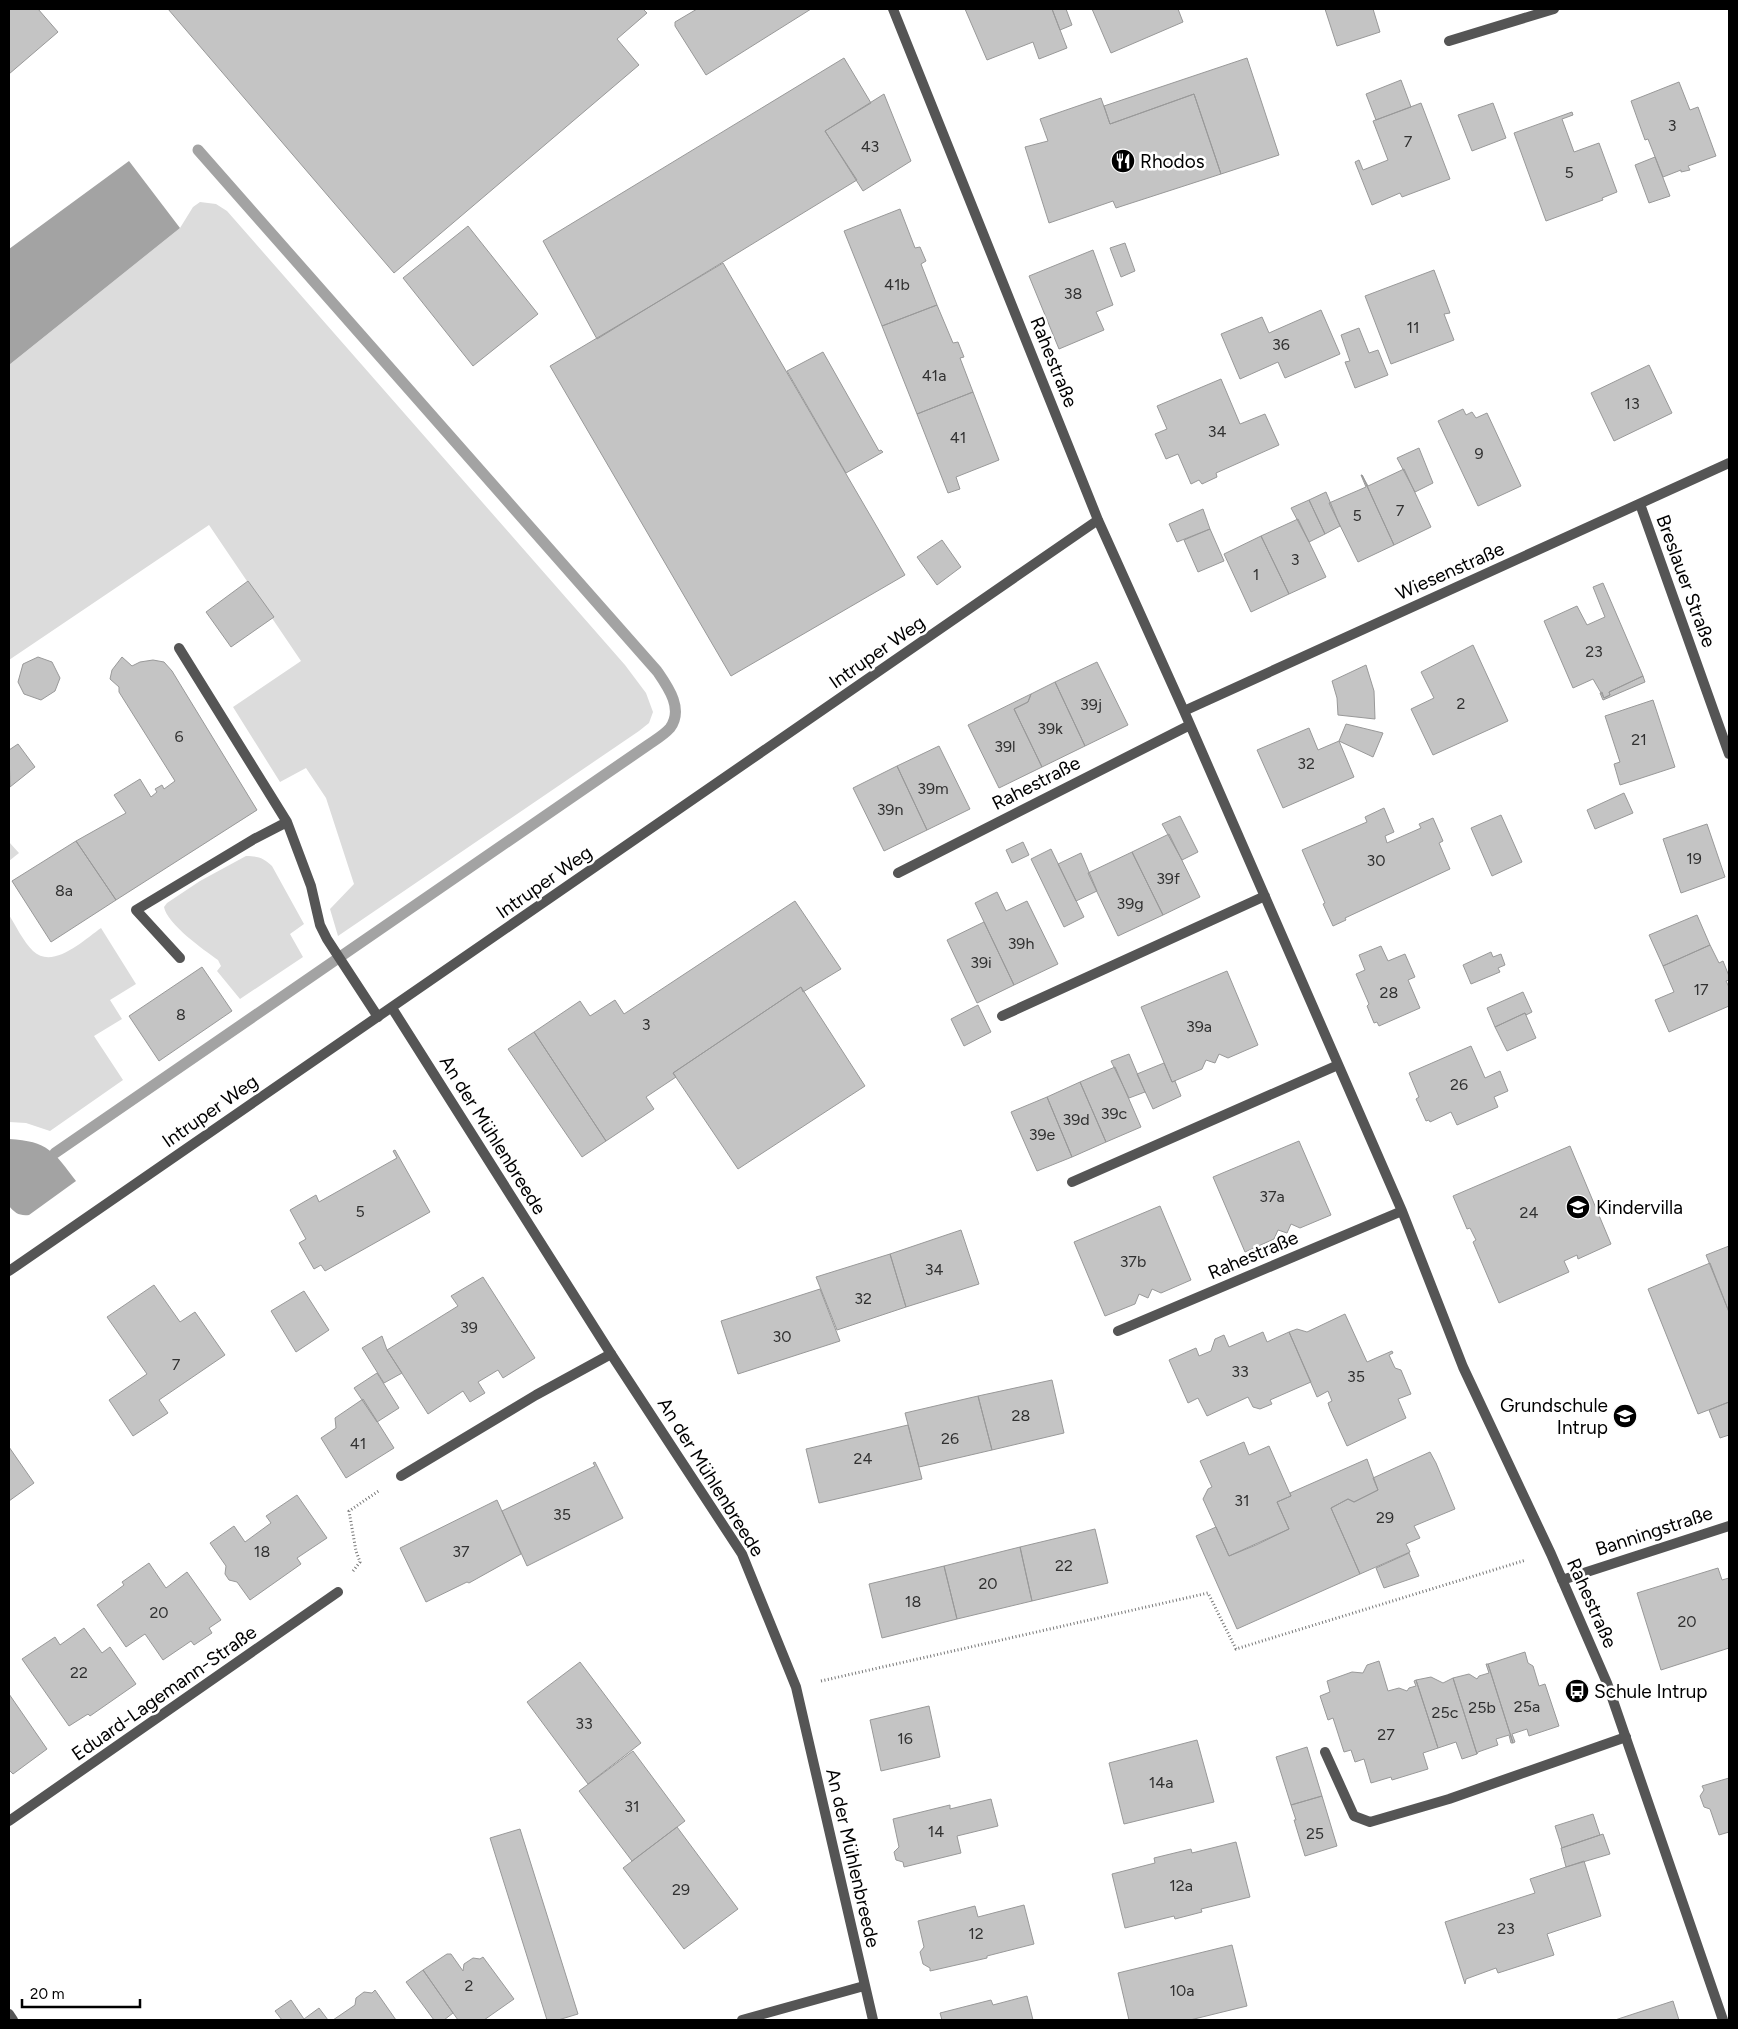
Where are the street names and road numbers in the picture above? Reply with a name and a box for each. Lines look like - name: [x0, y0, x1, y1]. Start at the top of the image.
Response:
- street label: Rahestraße: [1025, 313, 1083, 411]
- street label: Breslauer Straße: [1651, 512, 1721, 650]
- street label: Wiesenstraße: [1392, 537, 1508, 605]
- street label: Intruper Weg: [825, 611, 929, 693]
- street label: Rahestraße: [988, 751, 1084, 815]
- street label: Intruper Weg: [492, 841, 596, 923]
- street label: An der Mühlenbreede: [435, 1051, 551, 1219]
- street label: Intruper Weg: [158, 1070, 262, 1152]
- street label: Rahestraße: [1204, 1226, 1302, 1284]
- street label: An der Mühlenbreede: [653, 1393, 769, 1561]
- street label: Banningstraße: [1592, 1501, 1716, 1561]
- street label: Rahestraße: [1562, 1555, 1622, 1651]
- street label: Eduard-Lagemann-Straße: [67, 1620, 261, 1766]
- street label: An der Mühlenbreede: [821, 1766, 885, 1950]

